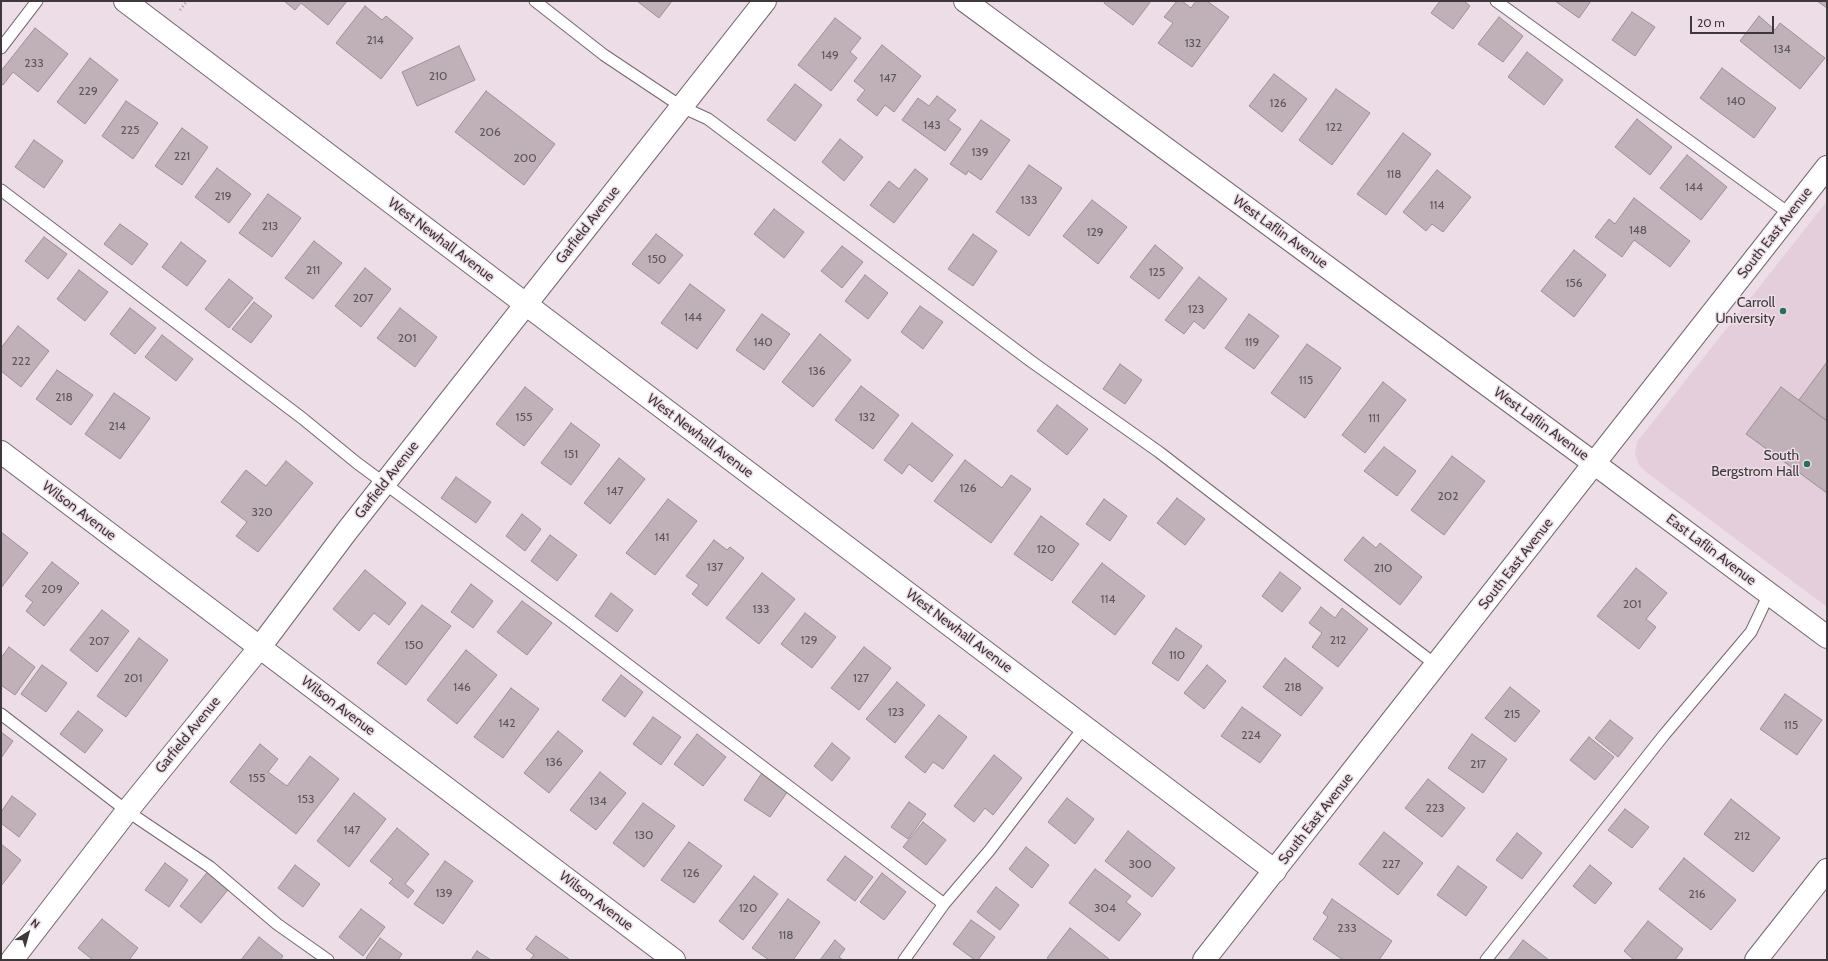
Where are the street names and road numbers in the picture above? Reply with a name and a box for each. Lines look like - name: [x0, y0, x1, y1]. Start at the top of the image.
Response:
- street label: Garfield Avenue: [552, 183, 624, 267]
- street label: South East Avenue: [1734, 184, 1816, 282]
- street label: West Laflin Avenue: [1229, 192, 1331, 272]
- street label: West Newhall Avenue: [384, 194, 498, 286]
- street label: West Laflin Avenue: [1490, 384, 1592, 464]
- street label: West Newhall Avenue: [643, 390, 757, 482]
- street label: Garfield Avenue: [351, 438, 423, 522]
- street label: Wilson Avenue: [39, 478, 119, 544]
- street label: East Laflin Avenue: [1663, 511, 1759, 589]
- street label: South East Avenue: [1475, 515, 1557, 613]
- street label: West Newhall Avenue: [902, 585, 1016, 677]
- street label: Wilson Avenue: [298, 673, 378, 739]
- street label: Garfield Avenue: [152, 693, 224, 777]
- street label: South East Avenue: [1275, 770, 1357, 868]
- street label: Wilson Avenue: [556, 868, 636, 934]

